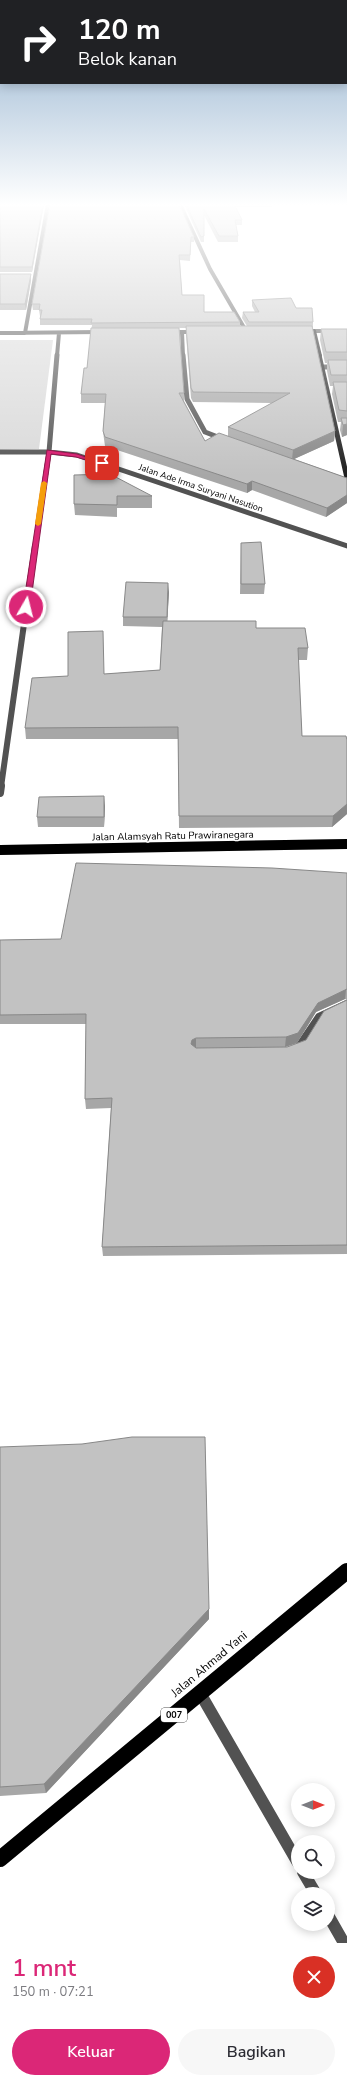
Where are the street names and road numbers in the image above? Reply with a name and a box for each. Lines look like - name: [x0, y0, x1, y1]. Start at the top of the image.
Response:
- street label: Jalan Ade Irma Suryani Nasution: [136, 461, 265, 515]
- street label: Jalan Alamsyah Ratu Prawiranegara: [91, 828, 254, 844]
- street label: Jalan Ahmad Yani: [167, 1627, 250, 1701]
- road number: 007: [161, 1708, 187, 1722]

